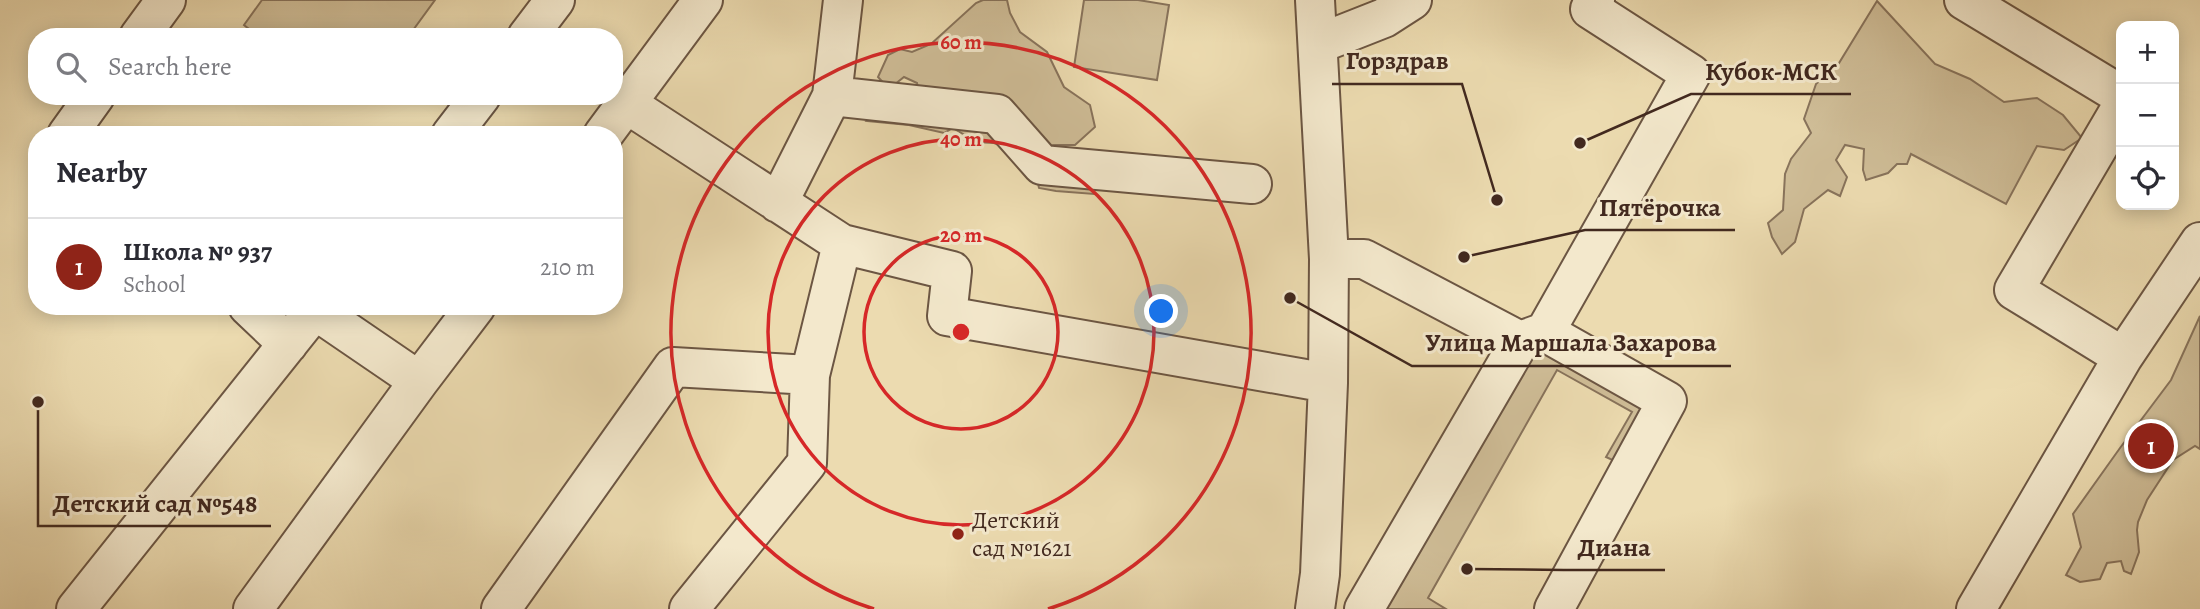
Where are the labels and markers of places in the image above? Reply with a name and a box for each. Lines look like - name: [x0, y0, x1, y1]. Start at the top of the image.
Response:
- callout: Горздрав: [1332, 37, 1462, 84]
- callout: Кубок-МСК: [1691, 47, 1851, 94]
- callout: Пятёрочка: [1585, 183, 1735, 230]
- callout: Улица Маршала Захарова: [1412, 319, 1731, 366]
- centre of rings: [949, 320, 973, 344]
- pin: 1: [2128, 420, 2174, 472]
- callout: Детский сад №548: [38, 479, 271, 526]
- place label: Детский сад №1621: [972, 504, 1072, 564]
- callout: Диана: [1564, 523, 1665, 570]
- marker: Детский сад №1621: [950, 526, 966, 542]

